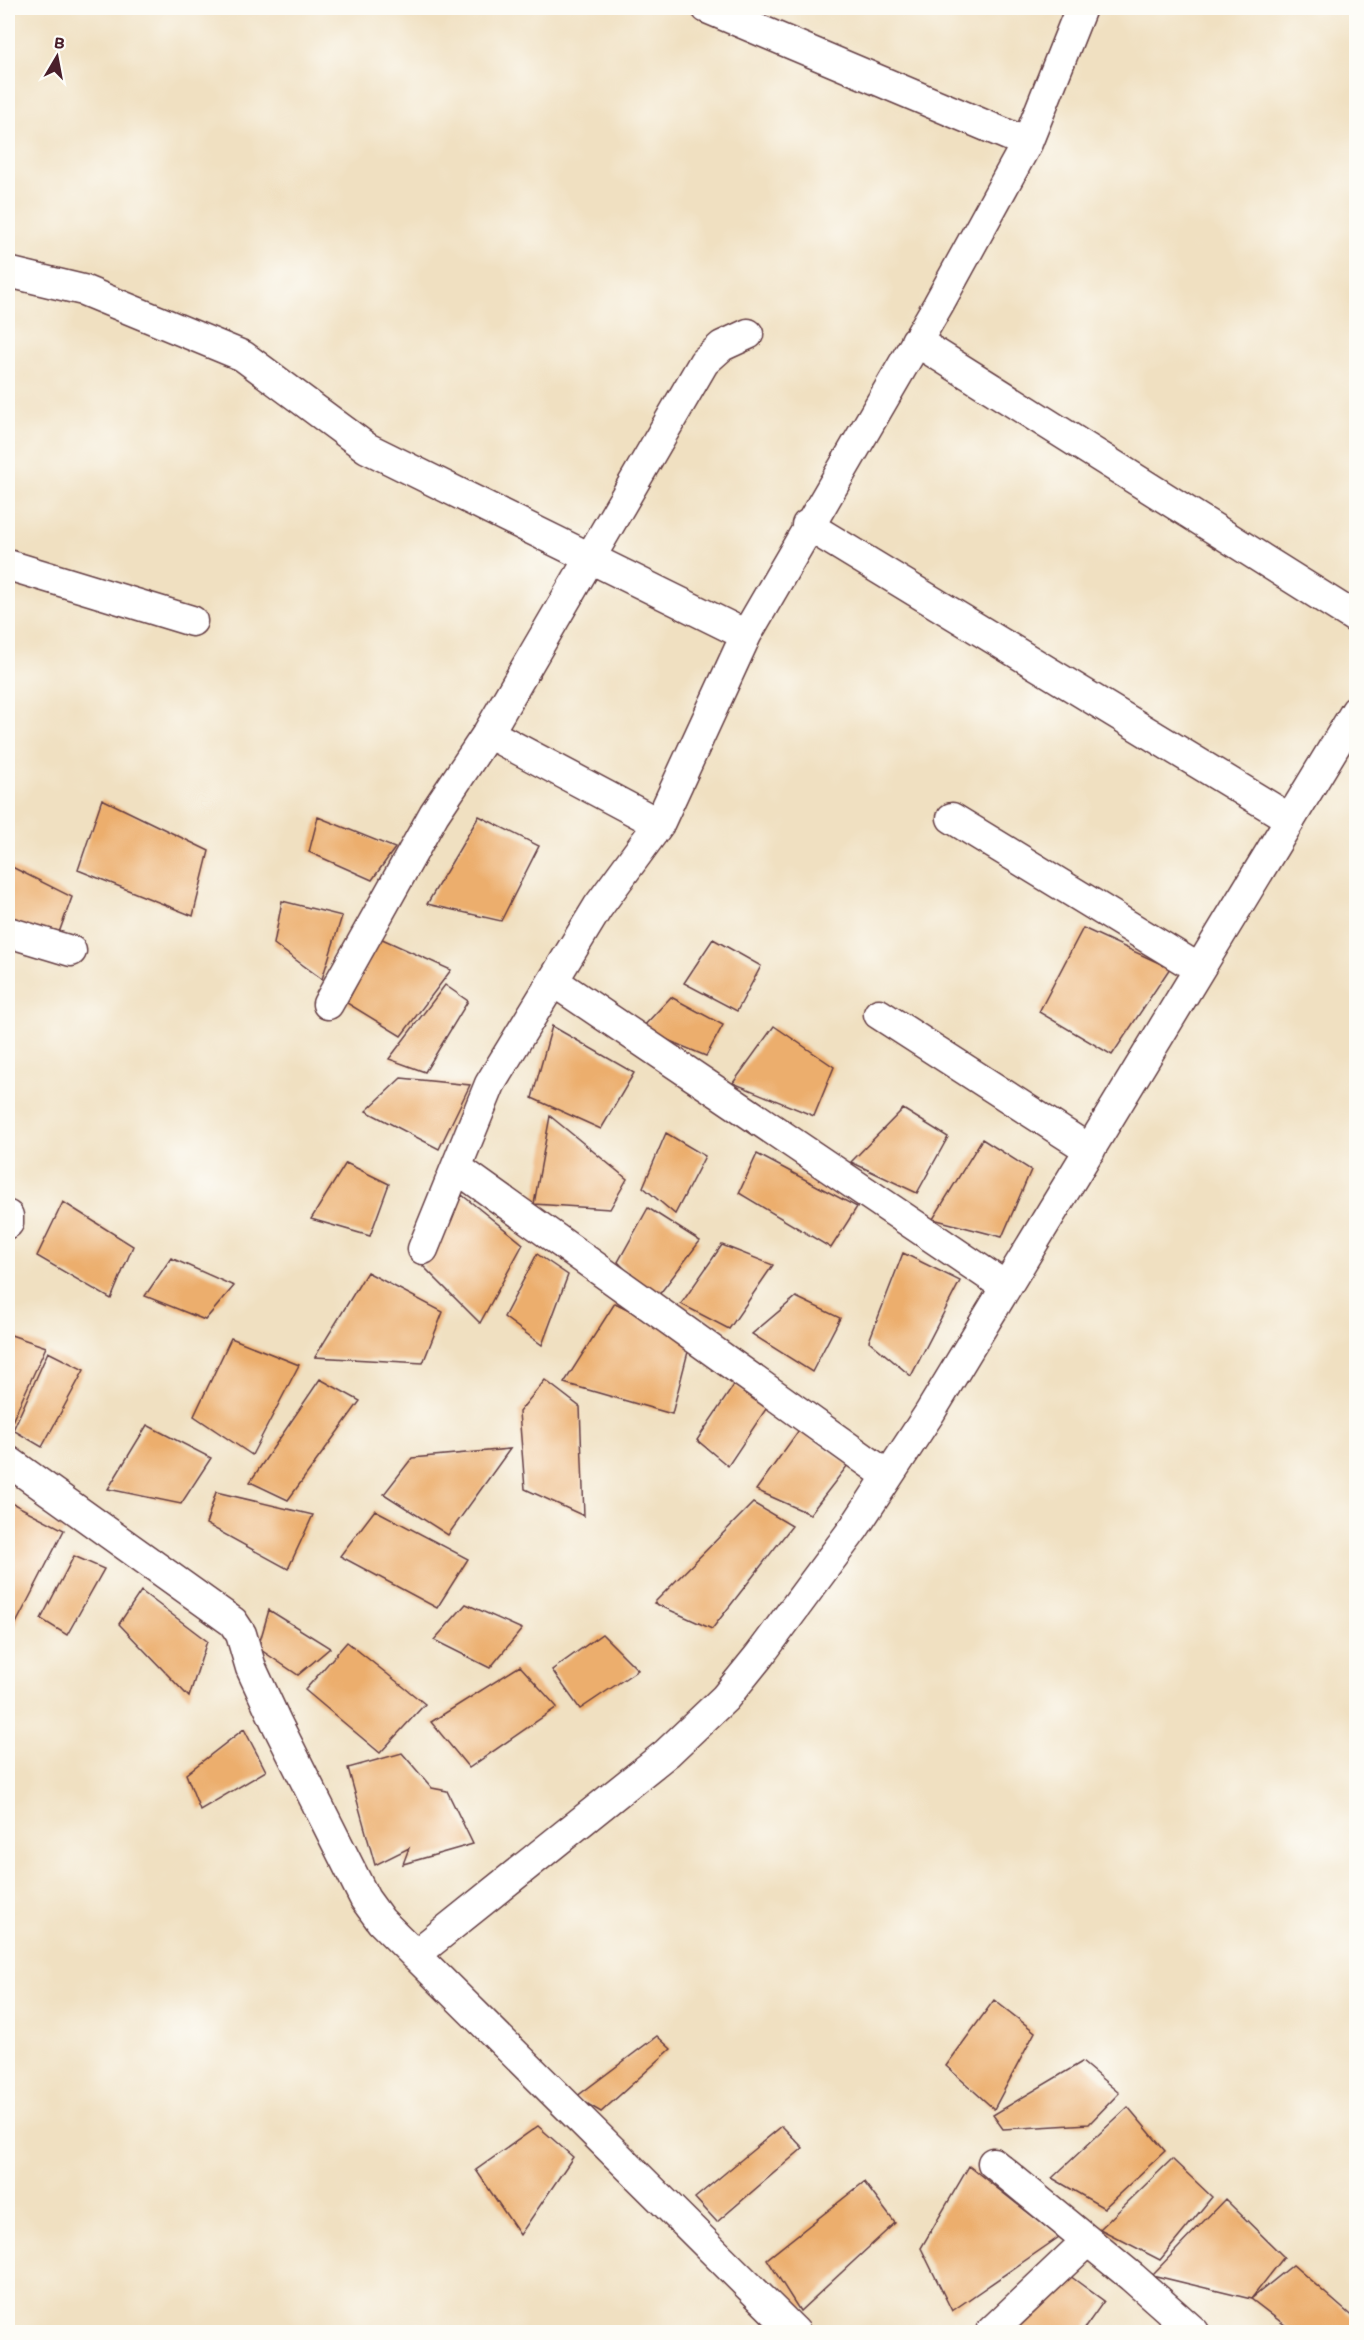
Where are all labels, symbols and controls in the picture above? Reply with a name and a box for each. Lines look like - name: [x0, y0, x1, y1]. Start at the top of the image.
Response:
- north arrow: [27, 27, 87, 87]
- text: B: [53, 32, 67, 53]

